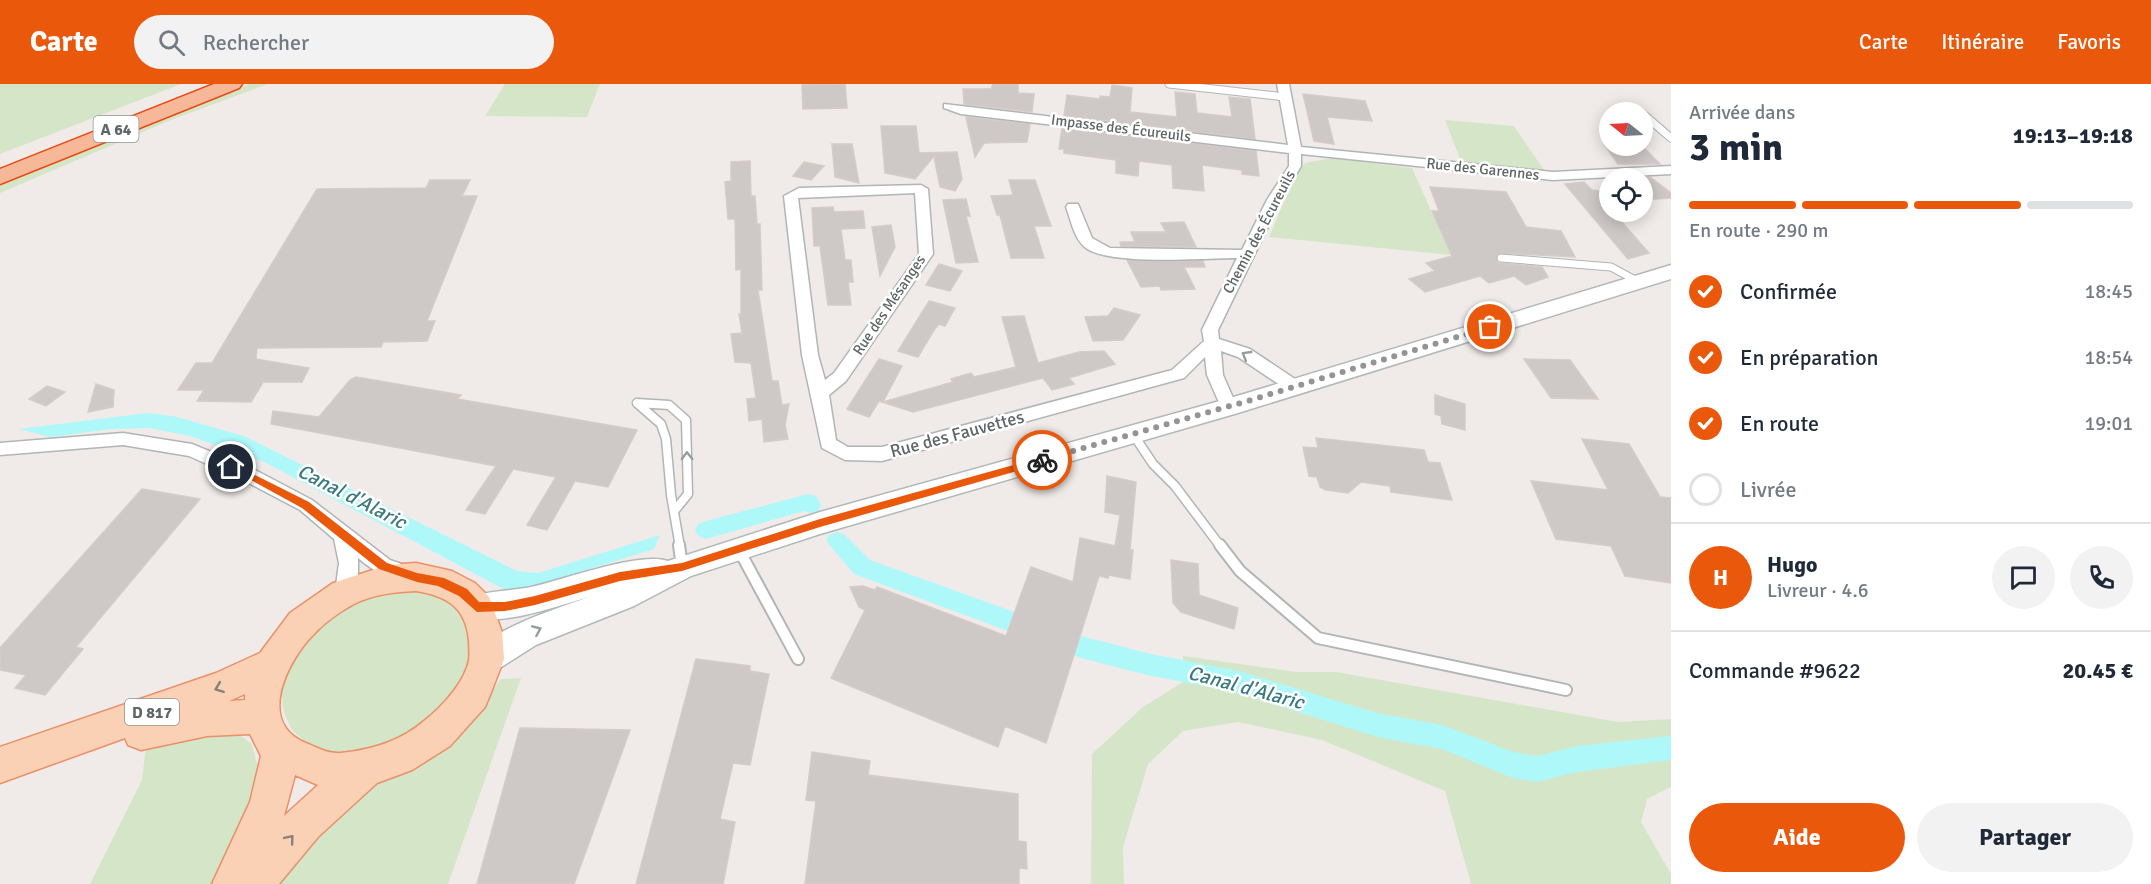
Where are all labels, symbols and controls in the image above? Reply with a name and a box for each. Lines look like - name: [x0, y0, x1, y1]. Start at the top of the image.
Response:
- search box: [134, 15, 554, 69]
- text: Carte: [30, 25, 98, 59]
- icon: search: [155, 26, 188, 59]
- text: Rechercher: [203, 29, 309, 56]
- text: Carte: [1859, 29, 1908, 55]
- text: Itinéraire: [1941, 29, 2024, 55]
- text: Favoris: [2057, 29, 2121, 55]
- text: Arrivée dans: [1689, 100, 1795, 125]
- north arrow: [1599, 102, 1653, 156]
- map controls: [1599, 102, 1653, 222]
- street label: Impasse des Écureuils: [1050, 110, 1192, 146]
- road number: A 64: [94, 116, 138, 142]
- text: 19:13–19:18: [2013, 122, 2133, 149]
- text: 3 min: [1689, 123, 1783, 171]
- street label: Rue des Garennes: [1426, 154, 1541, 184]
- street label: Chemin des Écureuils: [1218, 166, 1299, 297]
- button: locate: [1599, 168, 1653, 222]
- text: En route · 290 m: [1689, 218, 1828, 243]
- street label: Rue des Mésanges: [849, 251, 929, 359]
- icon: check: [1689, 275, 1722, 308]
- text: Confirmée: [1740, 278, 1837, 305]
- text: 18:45: [2084, 279, 2133, 304]
- pin: [1464, 301, 1515, 352]
- icon: bag: [1473, 310, 1506, 343]
- icon: check: [1689, 341, 1722, 374]
- text: En préparation: [1740, 344, 1879, 371]
- text: 18:54: [2084, 345, 2133, 370]
- one-way arrow: [1242, 351, 1252, 362]
- street label: Rue des Fauvettes: [888, 406, 1026, 462]
- icon: check: [1689, 407, 1722, 440]
- text: En route: [1740, 410, 1819, 437]
- text: 19:01: [2084, 411, 2133, 436]
- courier: [1012, 430, 1072, 490]
- pin: [205, 441, 256, 492]
- icon: bike: [1026, 444, 1059, 477]
- icon: home: [214, 450, 247, 483]
- one-way arrow: [681, 451, 693, 460]
- water label: Canal d'Alaric: [293, 458, 412, 535]
- text: Livrée: [1740, 476, 1797, 503]
- button: chat: [1992, 546, 2055, 609]
- button: phone: [2070, 546, 2133, 609]
- text: Hugo: [1767, 551, 1817, 578]
- text: H: [1713, 564, 1728, 591]
- text: Livreur · 4.6: [1767, 578, 1868, 603]
- one-way arrow: [531, 625, 542, 637]
- text: Commande #9622: [1689, 657, 1861, 684]
- text: 20.45 €: [2062, 657, 2133, 684]
- water label: Canal d'Alaric: [1185, 660, 1308, 715]
- one-way arrow: [214, 681, 224, 694]
- road number: D 817: [125, 699, 179, 725]
- button: Aide: [1689, 803, 1905, 872]
- button: Partager: [1917, 803, 2133, 872]
- one-way arrow: [283, 835, 294, 846]

